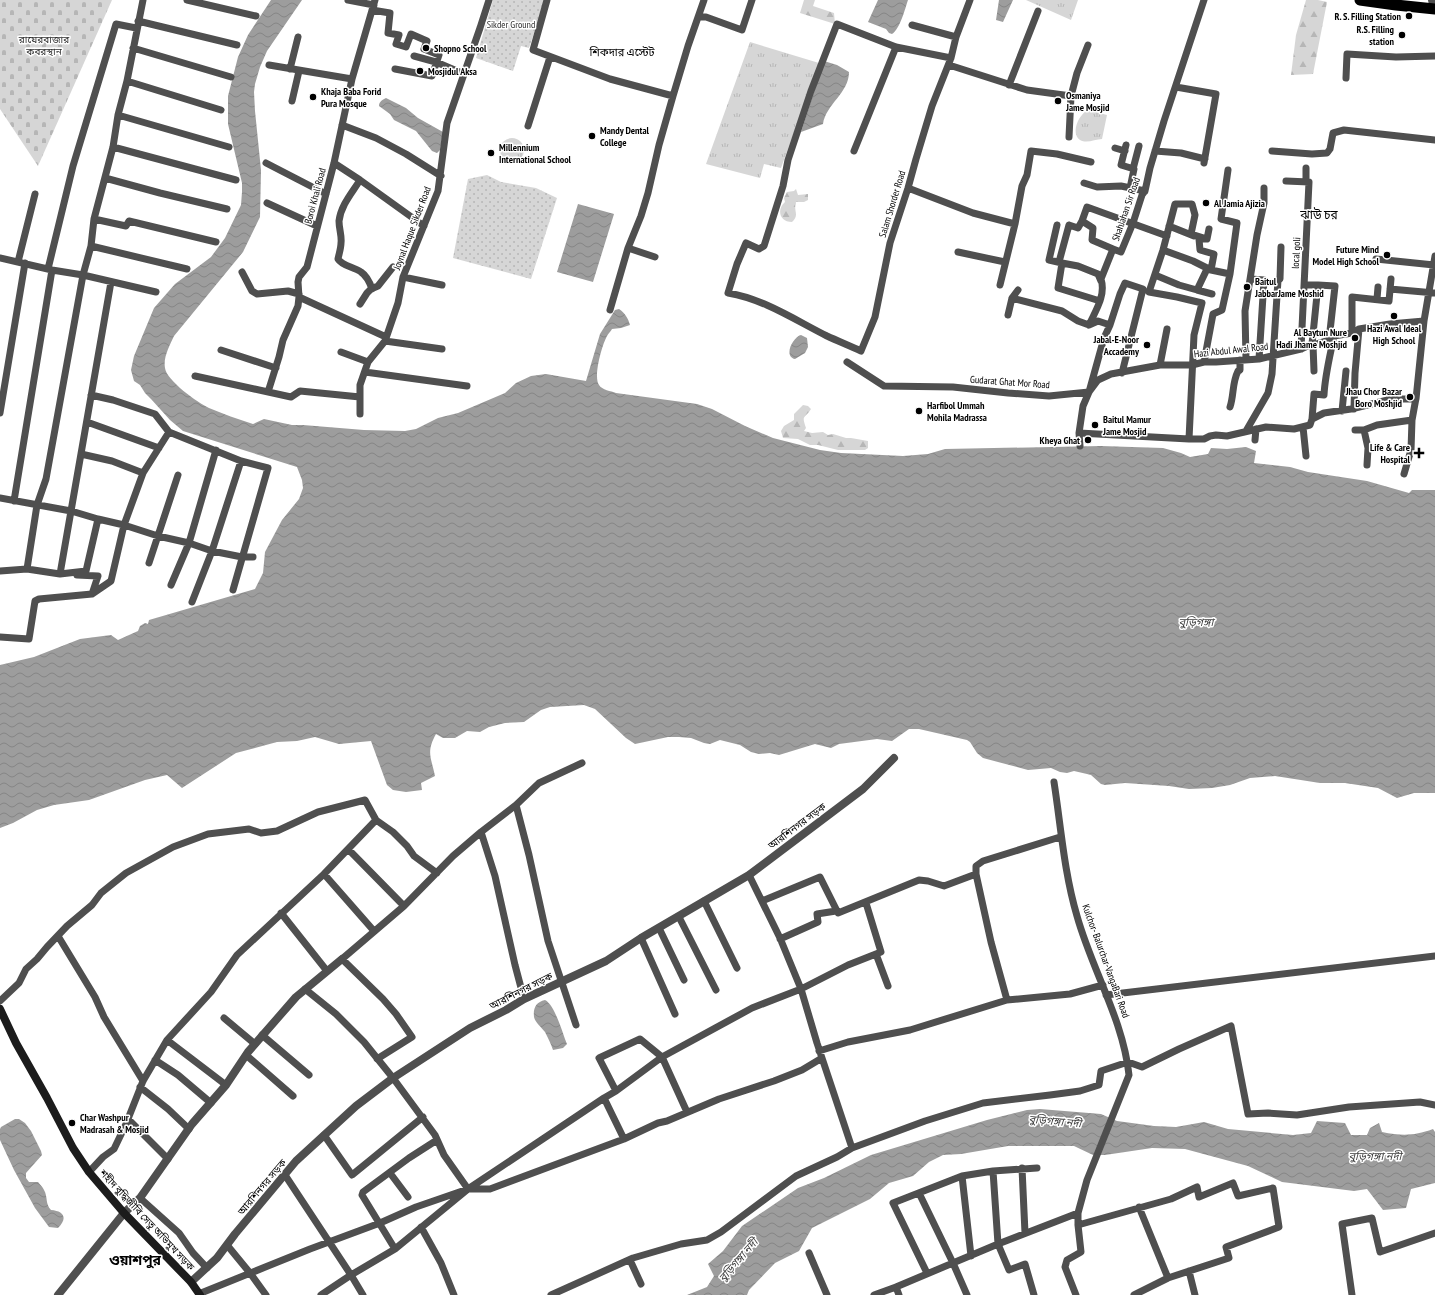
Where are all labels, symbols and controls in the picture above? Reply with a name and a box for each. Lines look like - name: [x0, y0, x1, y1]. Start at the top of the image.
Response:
- place label: R. S. Filling Station: [1334, 10, 1402, 23]
- marker: R. S. Filling Station: [1404, 11, 1414, 21]
- park label: Sikder Ground: [487, 18, 535, 31]
- place label: R.S. Filling station: [1356, 23, 1395, 48]
- marker: R.S. Filling station: [1397, 30, 1407, 40]
- park label: রায়েরবাজার কবরস্থান: [18, 33, 70, 58]
- place label: Shopno School: [434, 42, 487, 55]
- marker: Shopno School: [421, 43, 431, 53]
- district label: শিকদার এস্টেট: [588, 45, 656, 59]
- place label: Mosjidul Aksa: [428, 65, 477, 78]
- marker: Mosjidul Aksa: [415, 66, 425, 76]
- place label: Khaja Baba Forid Pura Mosque: [321, 85, 382, 110]
- place label: Osmaniya Jame Mosjid: [1065, 89, 1110, 114]
- marker: Khaja Baba Forid Pura Mosque: [308, 92, 318, 102]
- marker: Osmaniya Jame Mosjid: [1053, 96, 1063, 106]
- place label: Mandy Dental College: [600, 124, 650, 149]
- marker: Mandy Dental College: [587, 131, 597, 141]
- place label: Millennium International School: [499, 141, 572, 166]
- marker: Millennium International School: [486, 148, 496, 158]
- street label: Boroi Khali Road: [301, 167, 329, 225]
- street label: Salam Shorder Road: [876, 169, 908, 239]
- street label: ShahJahan Sir Road: [1109, 175, 1143, 243]
- street label: Joynal Haque Sikder Road: [390, 184, 434, 272]
- place label: Al Jamia Ajizia: [1213, 197, 1265, 210]
- marker: Al Jamia Ajizia: [1201, 198, 1211, 208]
- district label: ঝাউ চর: [1299, 207, 1339, 222]
- street label: local goli: [1289, 237, 1303, 269]
- place label: Future Mind Model High School: [1312, 243, 1380, 268]
- marker: Future Mind Model High School: [1382, 250, 1392, 260]
- place label: Baitul JabbarJame Moshid: [1254, 275, 1324, 300]
- marker: Baitul JabbarJame Moshid: [1242, 282, 1252, 292]
- marker: Hazi Awal Ideal High School: [1389, 311, 1399, 321]
- place label: Hazi Awal Ideal High School: [1367, 322, 1422, 347]
- place label: Al Baytun Nure Hadi Jhame Moshjid: [1276, 326, 1348, 351]
- place label: Jabal-E-Noor Accademy: [1093, 333, 1140, 358]
- marker: Al Baytun Nure Hadi Jhame Moshjid: [1350, 333, 1360, 343]
- marker: Jabal-E-Noor Accademy: [1142, 340, 1152, 350]
- street label: Hazi Abdul Awal Road: [1193, 340, 1269, 360]
- street label: Gudarat Ghat Mor Road: [970, 373, 1050, 391]
- place label: Jhau Chor Bazar Boro Moshjid: [1345, 385, 1403, 410]
- marker: Jhau Chor Bazar Boro Moshjid: [1405, 392, 1415, 402]
- place label: Harfibol Ummah Mohila Madrassa: [927, 399, 987, 424]
- marker: Harfibol Ummah Mohila Madrassa: [914, 406, 924, 416]
- place label: Baitul Mamur Jame Mosjid: [1102, 413, 1151, 438]
- marker: Baitul Mamur Jame Mosjid: [1090, 420, 1100, 430]
- place label: Kheya Ghat: [1040, 434, 1080, 447]
- marker: Kheya Ghat: [1083, 435, 1093, 445]
- place label: Life & Care Hospital: [1370, 441, 1411, 466]
- marker: Life & Care Hospital: [1413, 447, 1425, 459]
- water label: বুড়িগঙ্গা: [1179, 615, 1216, 629]
- street label: আরশিনগর সড়ক: [765, 799, 829, 853]
- street label: Kulchor- Balurchar-VangaBari Road: [1079, 902, 1133, 1020]
- street label: আরশিনগর সড়ক: [486, 969, 556, 1013]
- place label: Char Washpur Madrasah & Mosjid: [80, 1111, 149, 1136]
- water label: বুড়িগঙ্গা নদী: [1028, 1112, 1084, 1130]
- marker: Char Washpur Madrasah & Mosjid: [67, 1118, 77, 1128]
- water label: বুড়িগঙ্গা নদী: [1349, 1149, 1404, 1163]
- street label: আরশিনগর সড়ক: [234, 1156, 290, 1218]
- street label: শহীদ বুদ্ধিজীবি সেতু অভিমুখ সড়ক: [96, 1166, 198, 1274]
- water label: বুড়িগঙ্গা নদী: [715, 1234, 762, 1285]
- district label: ওয়াশপুর: [109, 1251, 162, 1269]

